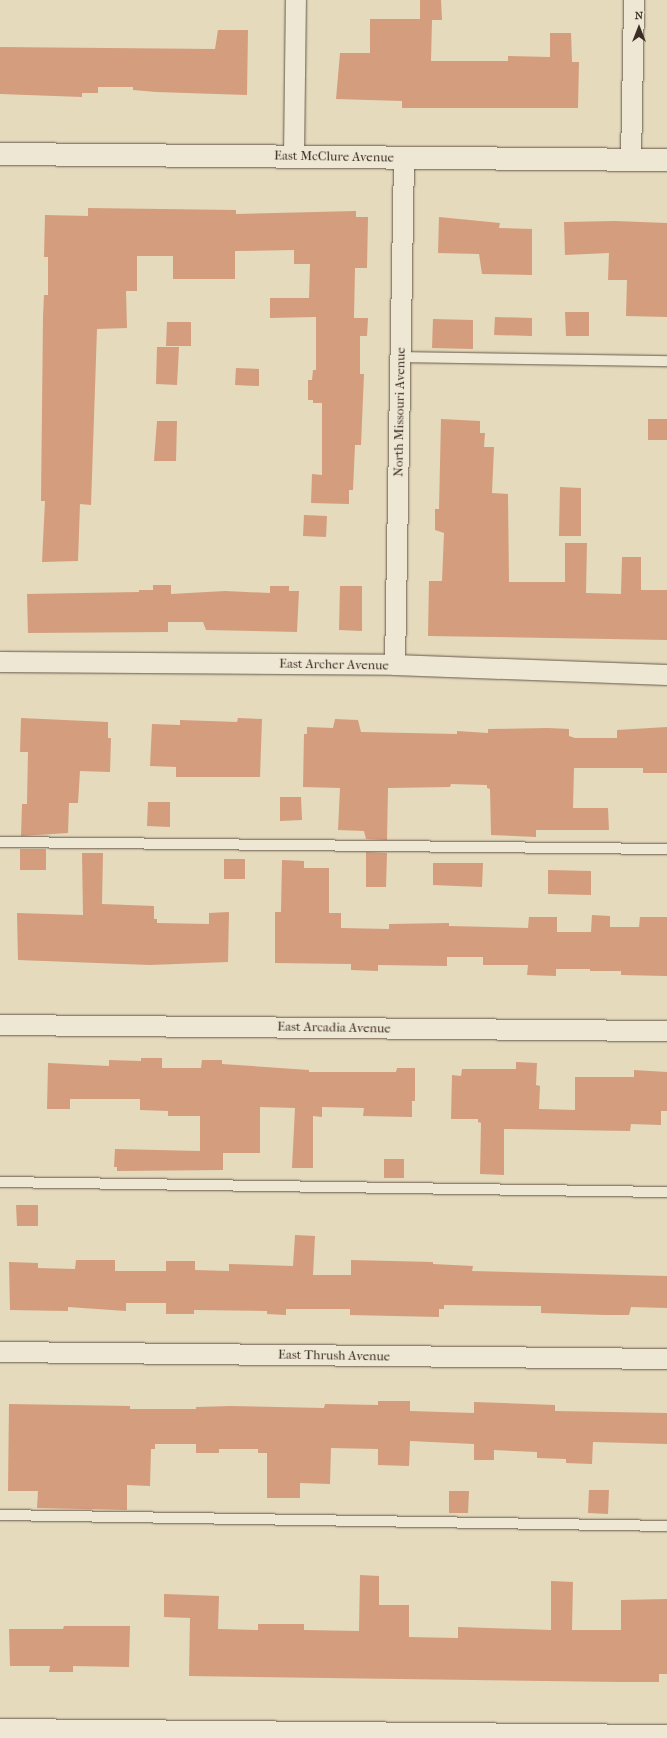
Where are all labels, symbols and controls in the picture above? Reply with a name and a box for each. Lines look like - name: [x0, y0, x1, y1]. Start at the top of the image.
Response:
- north arrow: [619, 8, 659, 48]
- text: N: [635, 9, 643, 22]
- street label: East McClure Avenue: [274, 148, 394, 166]
- street label: North Missouri Avenue: [391, 347, 409, 477]
- street label: East Archer Avenue: [279, 656, 389, 674]
- street label: East Arcadia Avenue: [277, 1019, 391, 1037]
- street label: East Thrush Avenue: [278, 1347, 390, 1365]

